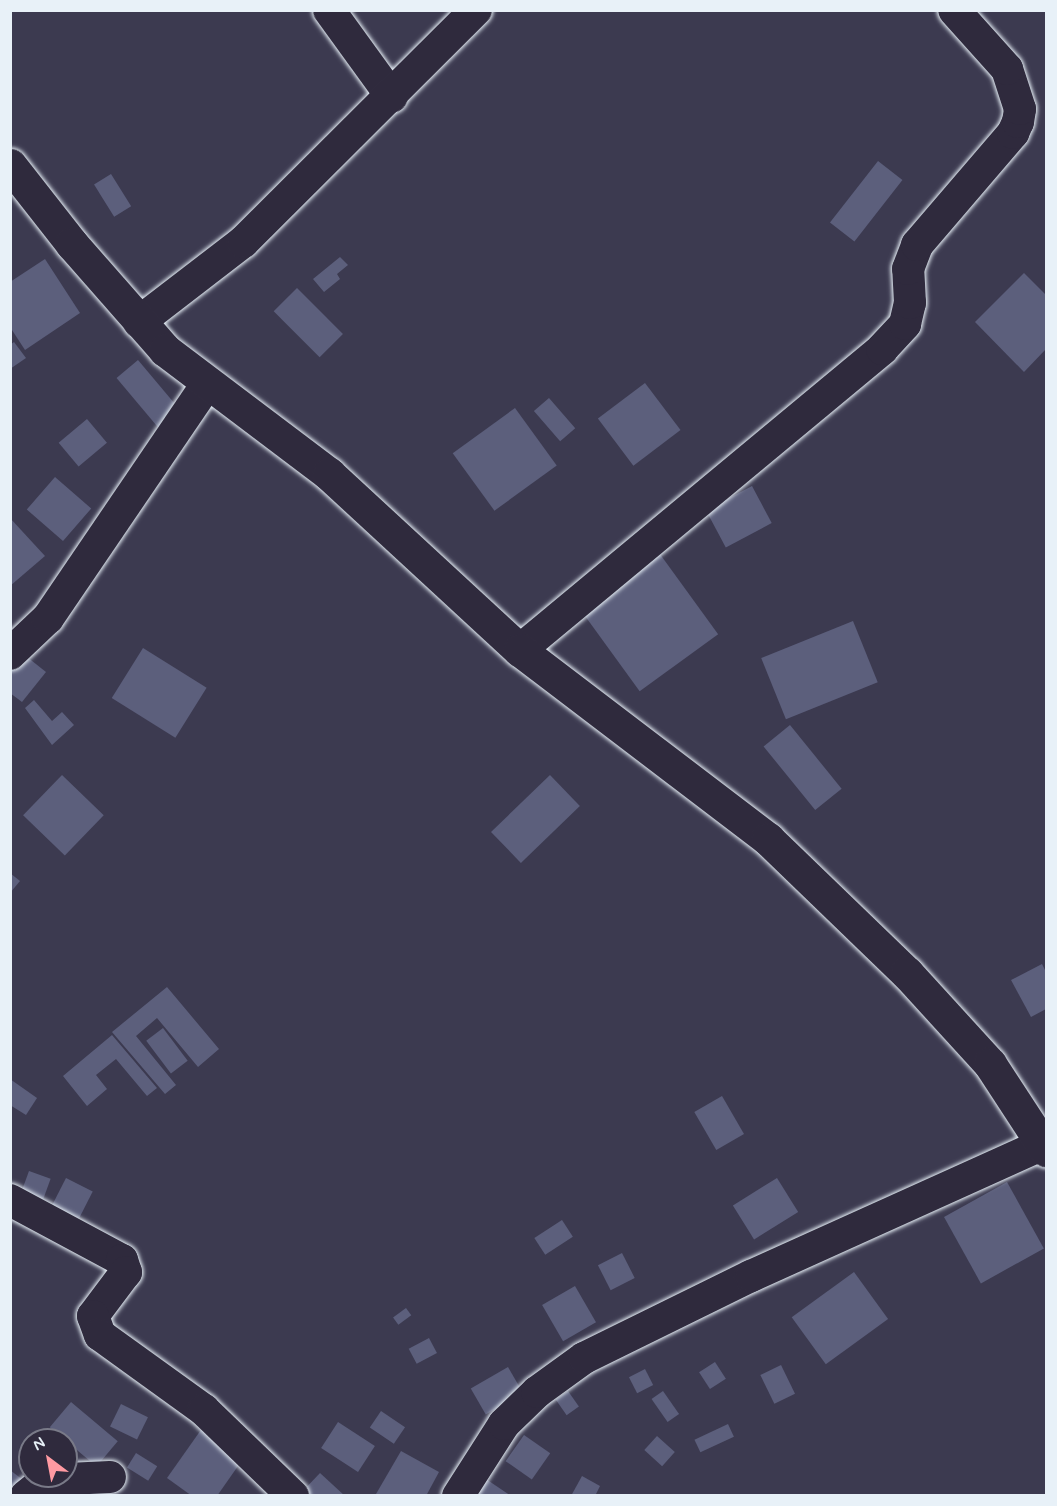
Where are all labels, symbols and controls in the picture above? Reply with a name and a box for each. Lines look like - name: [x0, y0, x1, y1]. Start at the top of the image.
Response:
- north arrow: [18, 1428, 78, 1488]
- text: N: [29, 1432, 49, 1456]

